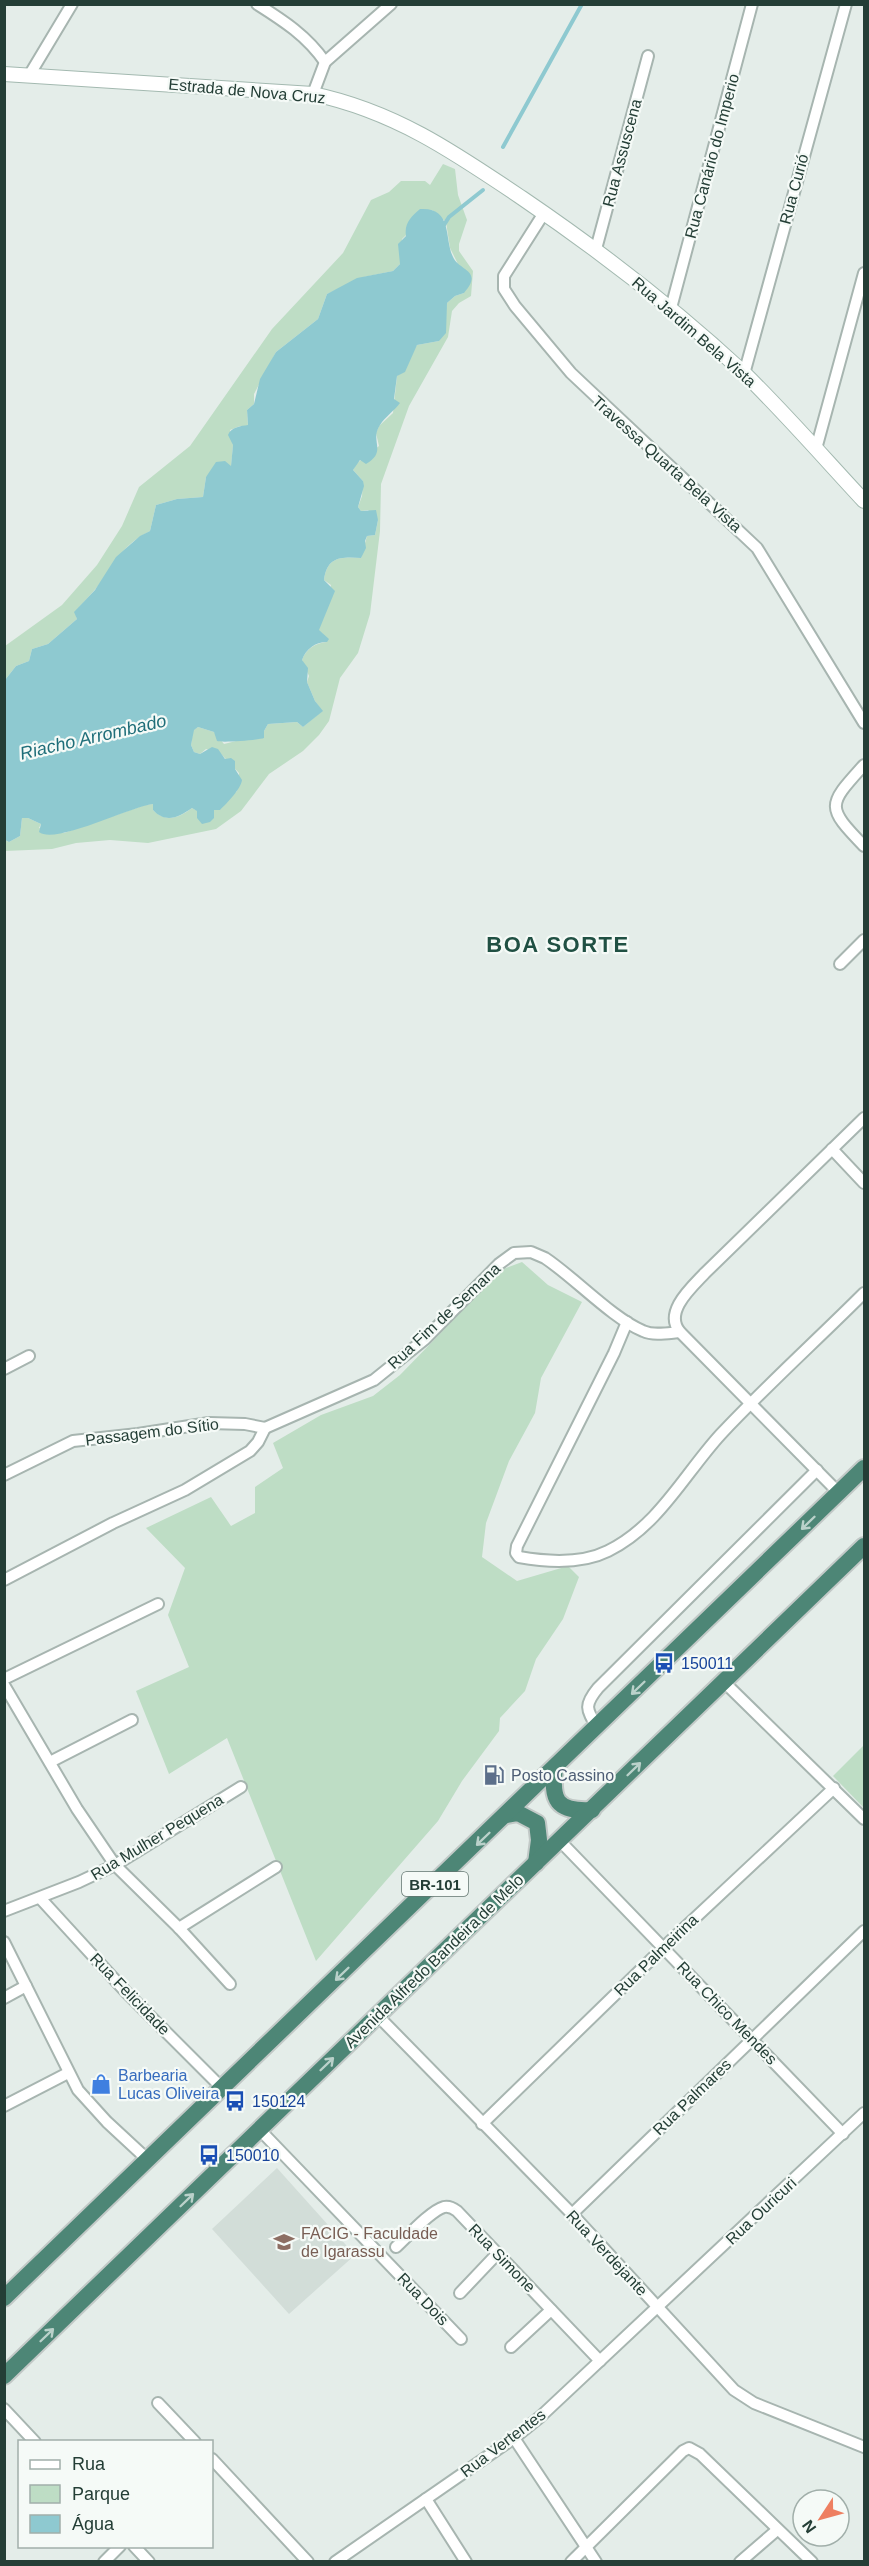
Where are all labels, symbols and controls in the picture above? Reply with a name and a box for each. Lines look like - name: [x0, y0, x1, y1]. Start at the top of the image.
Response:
- street label: Rua Canário do Imperio: [682, 72, 742, 240]
- street label: Estrada de Nova Cruz: [168, 76, 326, 106]
- street label: Rua Assuscena: [599, 97, 645, 209]
- street label: Rua Curió: [776, 152, 812, 226]
- street label: Rua Jardim Bela Vista: [629, 274, 759, 390]
- street label: Travessa Quarta Bela Vista: [589, 393, 745, 536]
- water label: Riacho Arrombado: [18, 710, 168, 764]
- district label: BOA SORTE: [486, 932, 630, 957]
- street label: Rua Fim de Semana: [385, 1260, 504, 1372]
- street label: Passagem do Sítio: [84, 1415, 220, 1449]
- one-way arrow: [800, 1516, 815, 1530]
- bus stop icon: 150011: [652, 1651, 676, 1675]
- place label: 150011: [681, 1655, 733, 1672]
- one-way arrow: [630, 1681, 645, 1695]
- one-way arrow: [627, 1762, 642, 1776]
- fuel station icon: Posto Cassino: [482, 1763, 506, 1787]
- place label: Posto Cassino: [511, 1767, 614, 1784]
- street label: Rua Mulher Pequena: [88, 1791, 226, 1883]
- one-way arrow: [475, 1831, 490, 1846]
- street label: Avenida Alfredo Bandeira de Melo: [341, 1871, 527, 2051]
- road number: BR-101: [402, 1872, 468, 1896]
- street label: Rua Palmeirina: [611, 1911, 701, 1999]
- street label: Rua Felicidade: [87, 1950, 173, 2038]
- street label: Rua Chico Mendes: [674, 1958, 780, 2068]
- one-way arrow: [334, 1966, 349, 1981]
- street label: Rua Palmares: [650, 2056, 734, 2138]
- one-way arrow: [319, 2058, 334, 2072]
- place label: Barbearia Lucas Oliveira: [118, 2067, 219, 2102]
- shop icon: Barbearia Lucas Oliveira: [89, 2072, 113, 2096]
- bus stop icon: 150124: [223, 2089, 247, 2113]
- place label: 150124: [252, 2093, 305, 2110]
- bus stop icon: 150010: [197, 2143, 221, 2167]
- place label: 150010: [226, 2147, 279, 2164]
- street label: Rua Ouricuri: [722, 2174, 800, 2248]
- one-way arrow: [180, 2193, 195, 2208]
- street label: Rua Verdejante: [563, 2207, 651, 2299]
- street label: Rua Simone: [465, 2220, 539, 2296]
- place label: FACIG - Faculdade de Igarassu: [301, 2225, 438, 2260]
- school or university icon: FACIG - Faculdade de Igarassu: [272, 2230, 296, 2254]
- street label: Rua Dois: [394, 2269, 452, 2329]
- one-way arrow: [39, 2328, 54, 2343]
- street label: Rua Vertentes: [457, 2406, 549, 2480]
- legend: [18, 2440, 213, 2548]
- text: Rua: [72, 2454, 106, 2474]
- text: Parque: [72, 2484, 130, 2504]
- north arrow: [791, 2488, 851, 2548]
- text: Água: [72, 2514, 115, 2534]
- text: N: [799, 2517, 820, 2536]

